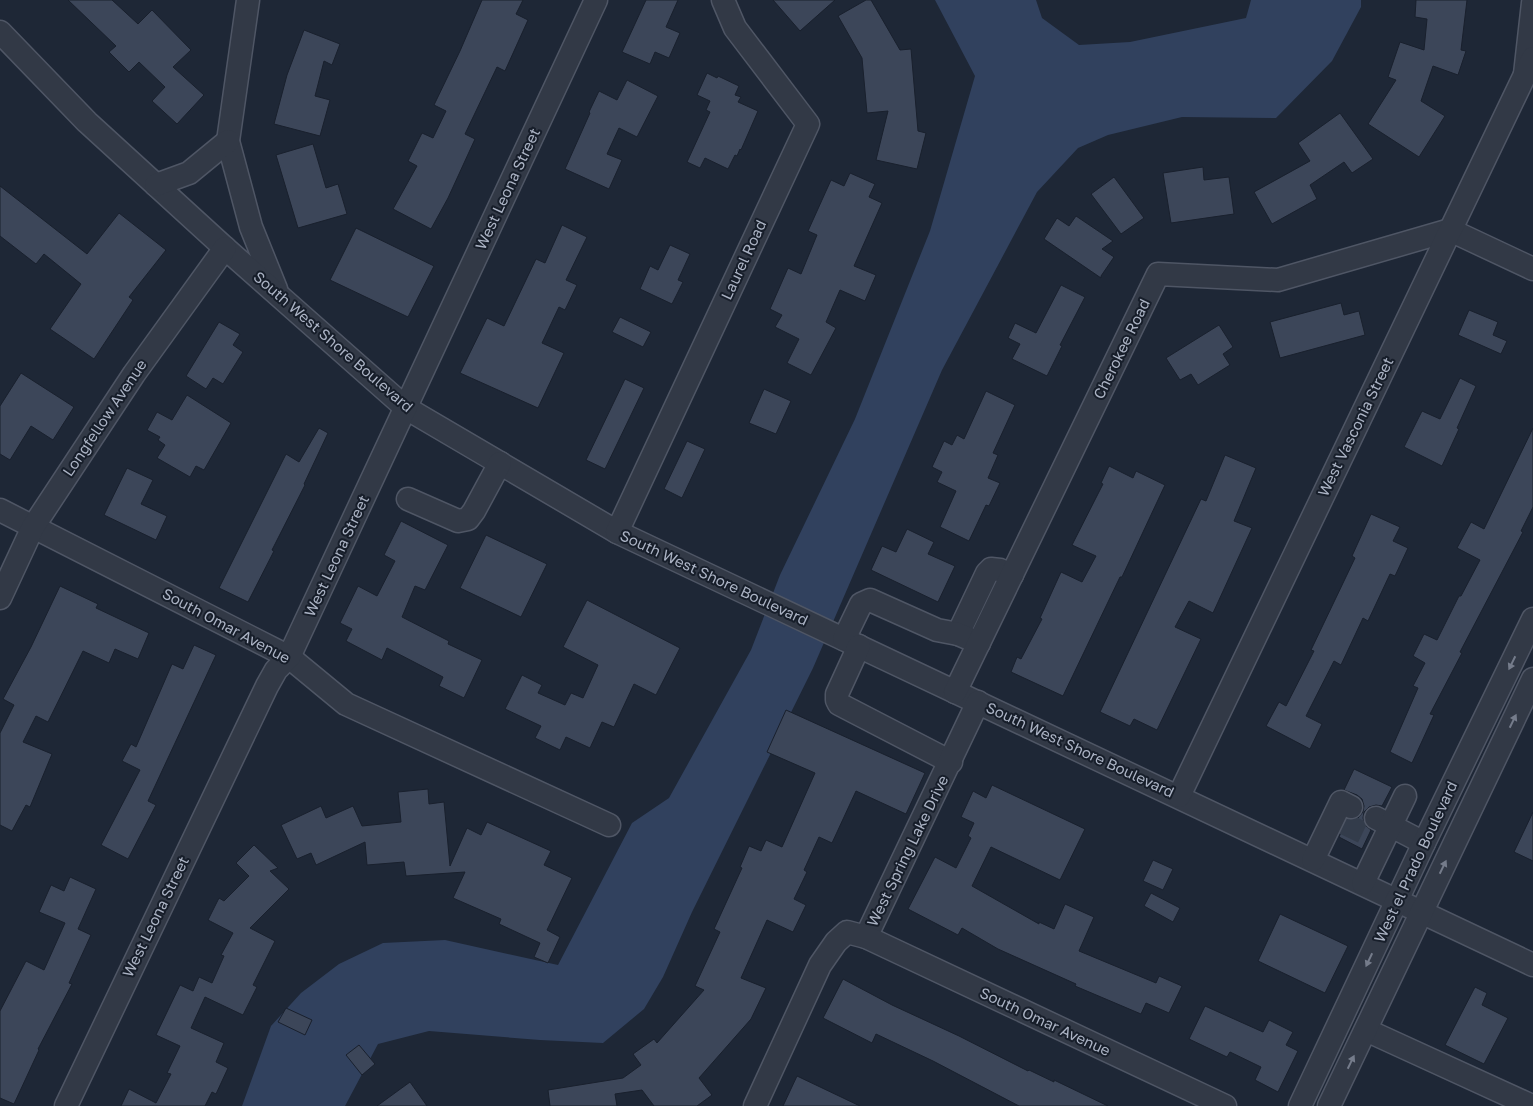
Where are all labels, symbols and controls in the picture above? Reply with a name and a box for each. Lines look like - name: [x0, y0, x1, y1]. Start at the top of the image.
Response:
- street label: West Leona Street: [471, 125, 543, 252]
- street label: Laurel Road: [717, 217, 769, 302]
- street label: South West Shore Boulevard: [250, 267, 417, 415]
- street label: Cherokee Road: [1089, 296, 1153, 401]
- street label: West Vasconia Street: [1314, 354, 1397, 499]
- street label: Longfellow Avenue: [58, 355, 150, 479]
- street label: West Leona Street: [300, 492, 372, 619]
- street label: South West Shore Boulevard: [618, 526, 811, 629]
- street label: South Omar Avenue: [160, 584, 294, 667]
- one-way arrow: [1507, 656, 1515, 670]
- street label: South West Shore Boulevard: [984, 698, 1177, 801]
- one-way arrow: [1509, 713, 1518, 728]
- street label: West Spring Lake Drive: [863, 772, 952, 929]
- street label: West el Prado Boulevard: [1370, 778, 1460, 945]
- street label: West Leona Street: [118, 853, 192, 980]
- one-way arrow: [1439, 860, 1447, 874]
- one-way arrow: [1365, 953, 1373, 967]
- street label: South Omar Avenue: [977, 983, 1114, 1059]
- one-way arrow: [1347, 1055, 1355, 1069]

